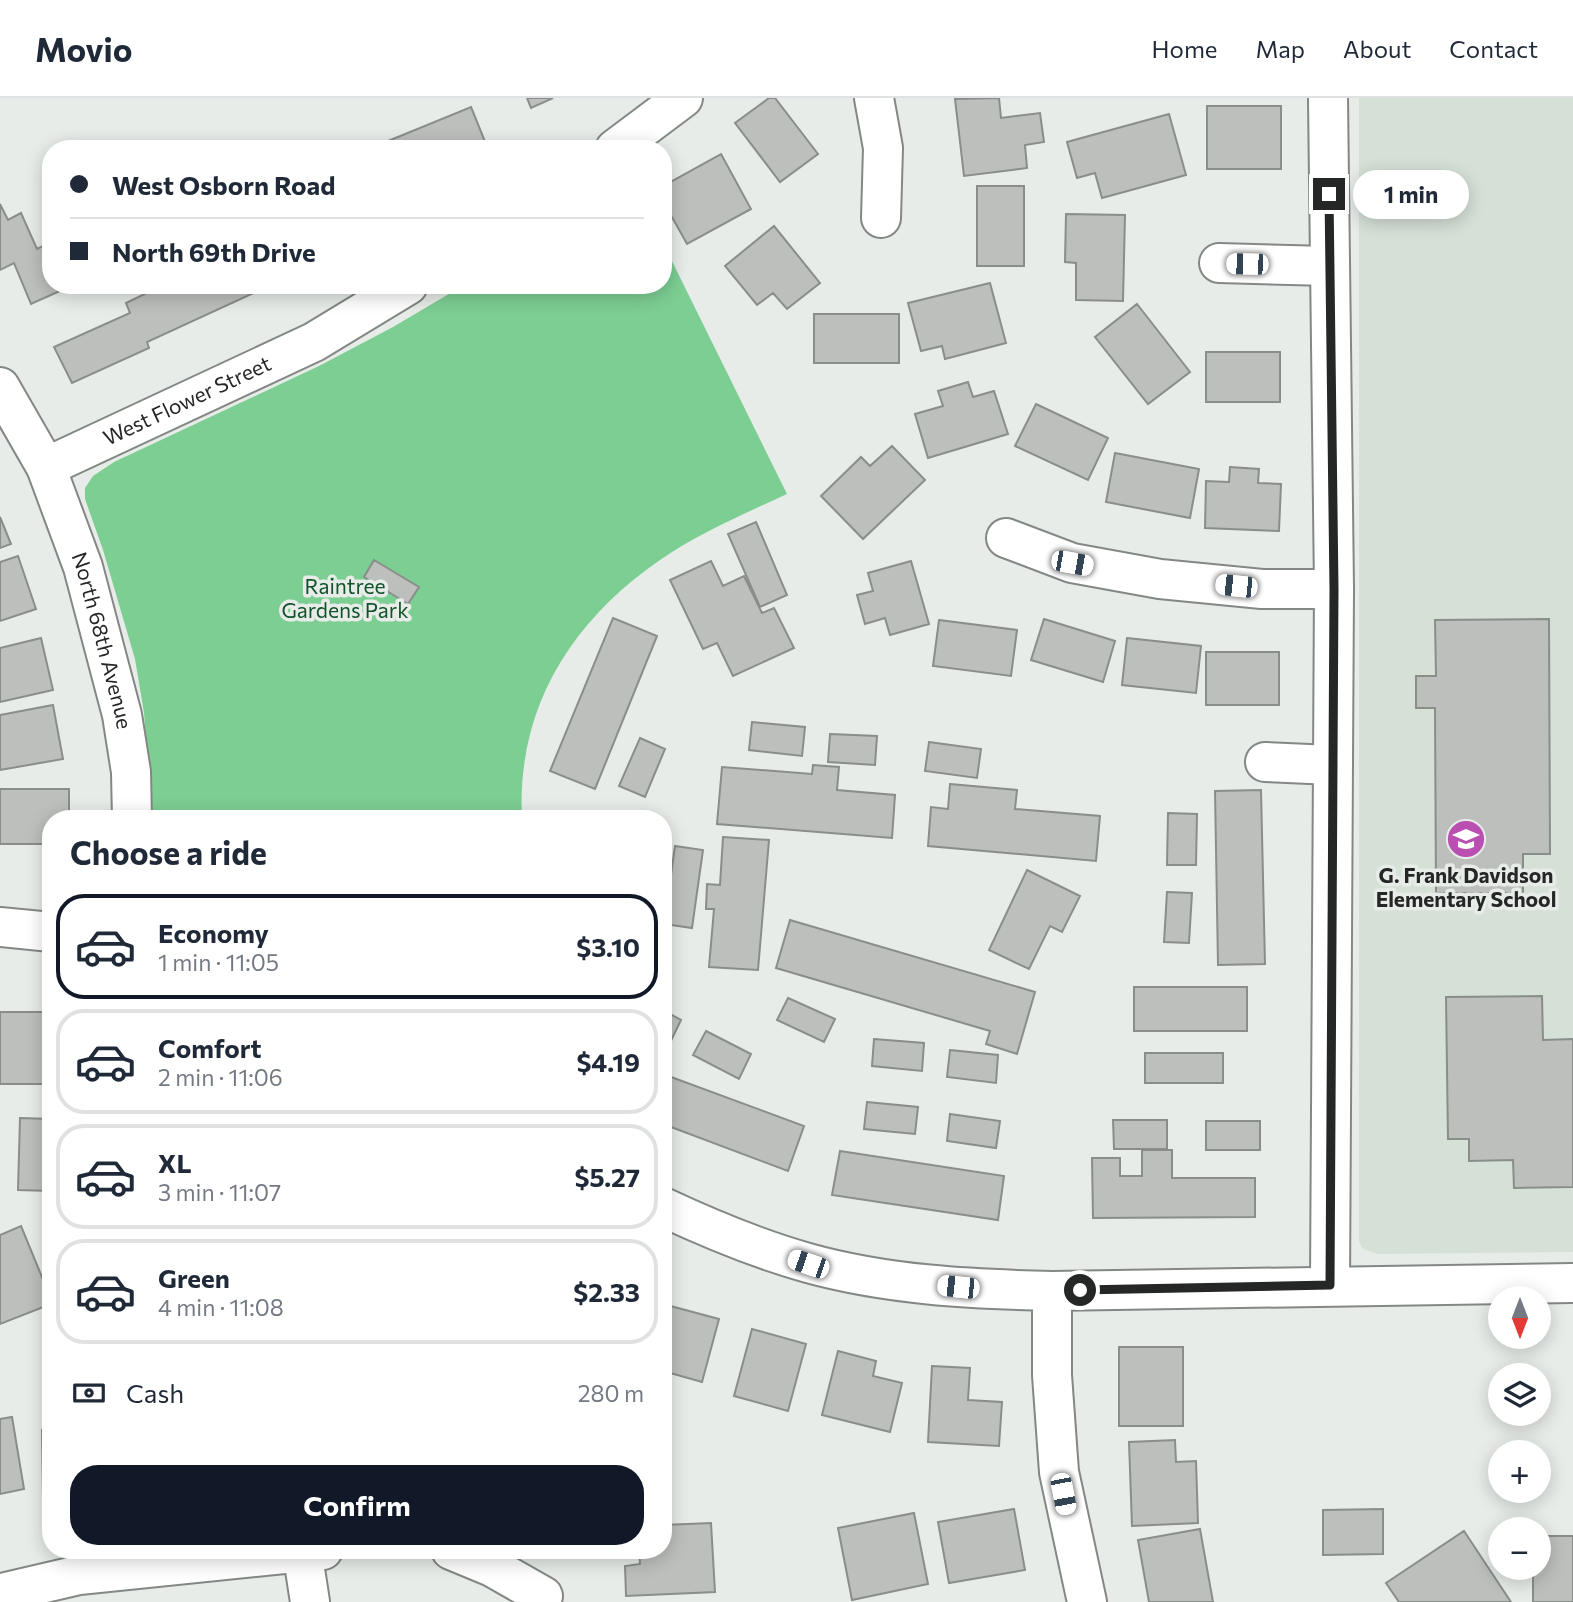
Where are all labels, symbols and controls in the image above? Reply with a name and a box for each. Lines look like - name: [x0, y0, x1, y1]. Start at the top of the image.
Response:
- text: Movio: [35, 28, 132, 69]
- text: Home: [1152, 34, 1218, 63]
- text: Map: [1256, 34, 1305, 63]
- text: About: [1343, 34, 1411, 63]
- text: Contact: [1449, 34, 1538, 63]
- text: West Osborn Road: [112, 169, 335, 200]
- callout: 1 min: [1354, 170, 1469, 218]
- route end: [1313, 178, 1345, 210]
- text: 1 min: [1384, 180, 1438, 208]
- text: North 69th Drive: [112, 236, 316, 267]
- car: [1226, 253, 1269, 275]
- street label: West Flower Street: [99, 350, 275, 450]
- street label: North 68th Avenue: [68, 548, 138, 730]
- car: [1050, 549, 1095, 577]
- park label: Raintree Gardens Park: [281, 573, 409, 622]
- car: [1215, 573, 1258, 599]
- school or university icon: G. Frank Davidson Elementary School: [1445, 818, 1487, 860]
- text: Choose a ride: [70, 832, 267, 872]
- place label: G. Frank Davidson Elementary School: [1376, 862, 1556, 911]
- icon: car: [74, 915, 137, 978]
- text: Economy: [158, 917, 269, 948]
- text: $3.10: [576, 931, 640, 962]
- text: 1 min · 11:05: [158, 948, 279, 976]
- icon: car: [74, 1030, 137, 1093]
- text: Comfort: [158, 1032, 261, 1063]
- text: $4.19: [576, 1046, 640, 1077]
- text: 2 min · 11:06: [158, 1063, 283, 1091]
- icon: car: [74, 1145, 137, 1208]
- text: XL: [158, 1147, 192, 1178]
- text: $5.27: [574, 1161, 640, 1192]
- text: 3 min · 11:07: [158, 1178, 281, 1206]
- car: [785, 1247, 832, 1281]
- icon: car: [74, 1260, 137, 1323]
- text: Green: [158, 1262, 230, 1293]
- car: [937, 1274, 980, 1300]
- route start: [1064, 1274, 1096, 1306]
- text: $2.33: [573, 1276, 640, 1307]
- north arrow: [1488, 1286, 1550, 1349]
- map controls: [1488, 1286, 1551, 1580]
- text: 4 min · 11:08: [158, 1293, 284, 1321]
- button: layers: [1488, 1363, 1551, 1426]
- icon: cash: [70, 1374, 108, 1412]
- text: Cash: [126, 1377, 184, 1408]
- text: 280 m: [578, 1379, 644, 1407]
- button: +: [1488, 1440, 1551, 1503]
- button: Confirm: [70, 1465, 644, 1545]
- car: [1049, 1471, 1078, 1517]
- button: −: [1488, 1517, 1551, 1580]

